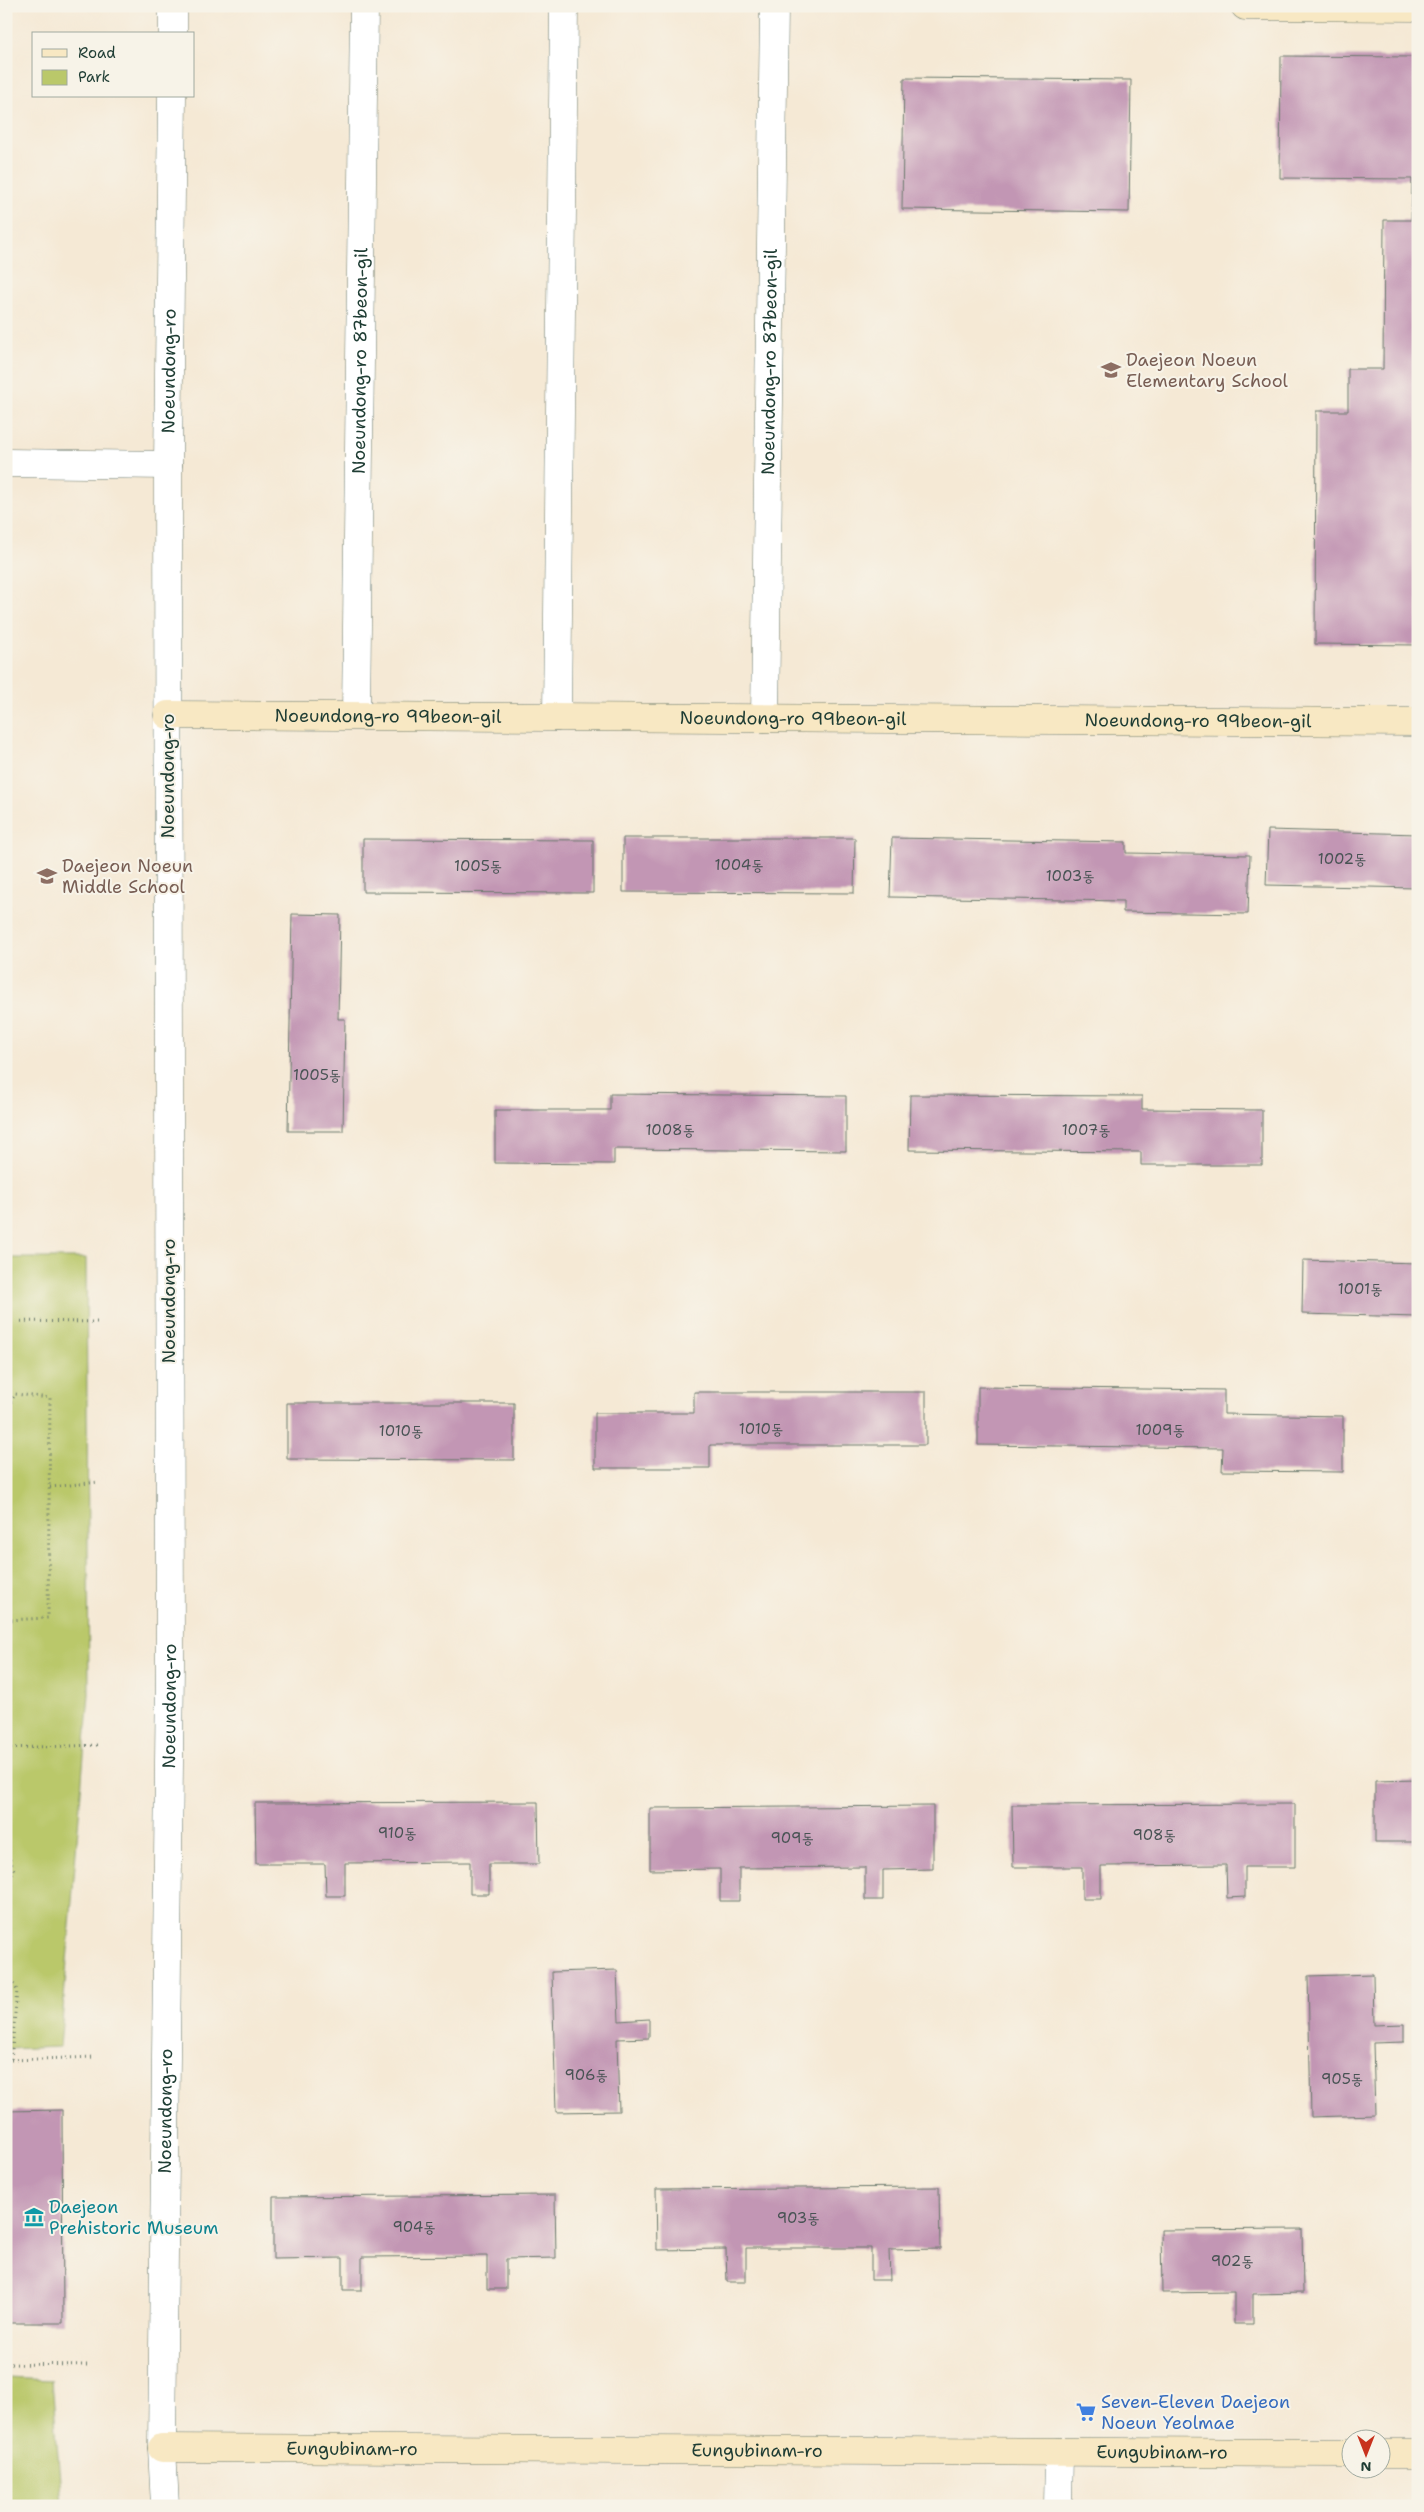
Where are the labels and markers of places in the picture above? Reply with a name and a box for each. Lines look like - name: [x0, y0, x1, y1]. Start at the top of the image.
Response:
- place label: Daejeon Noeun Elementary School: [1126, 348, 1289, 393]
- school or university icon: Daejeon Noeun Elementary School: [1100, 359, 1122, 381]
- place label: Daejeon Noeun Middle School: [62, 854, 193, 899]
- school or university icon: Daejeon Noeun Middle School: [36, 865, 58, 887]
- place label: Daejeon Prehistoric Museum: [49, 2195, 219, 2240]
- museum icon: Daejeon Prehistoric Museum: [23, 2206, 45, 2228]
- place label: Seven-Eleven Daejeon Noeun Yeolmae: [1101, 2390, 1290, 2435]
- supermarket icon: Seven-Eleven Daejeon Noeun Yeolmae: [1075, 2401, 1097, 2423]

